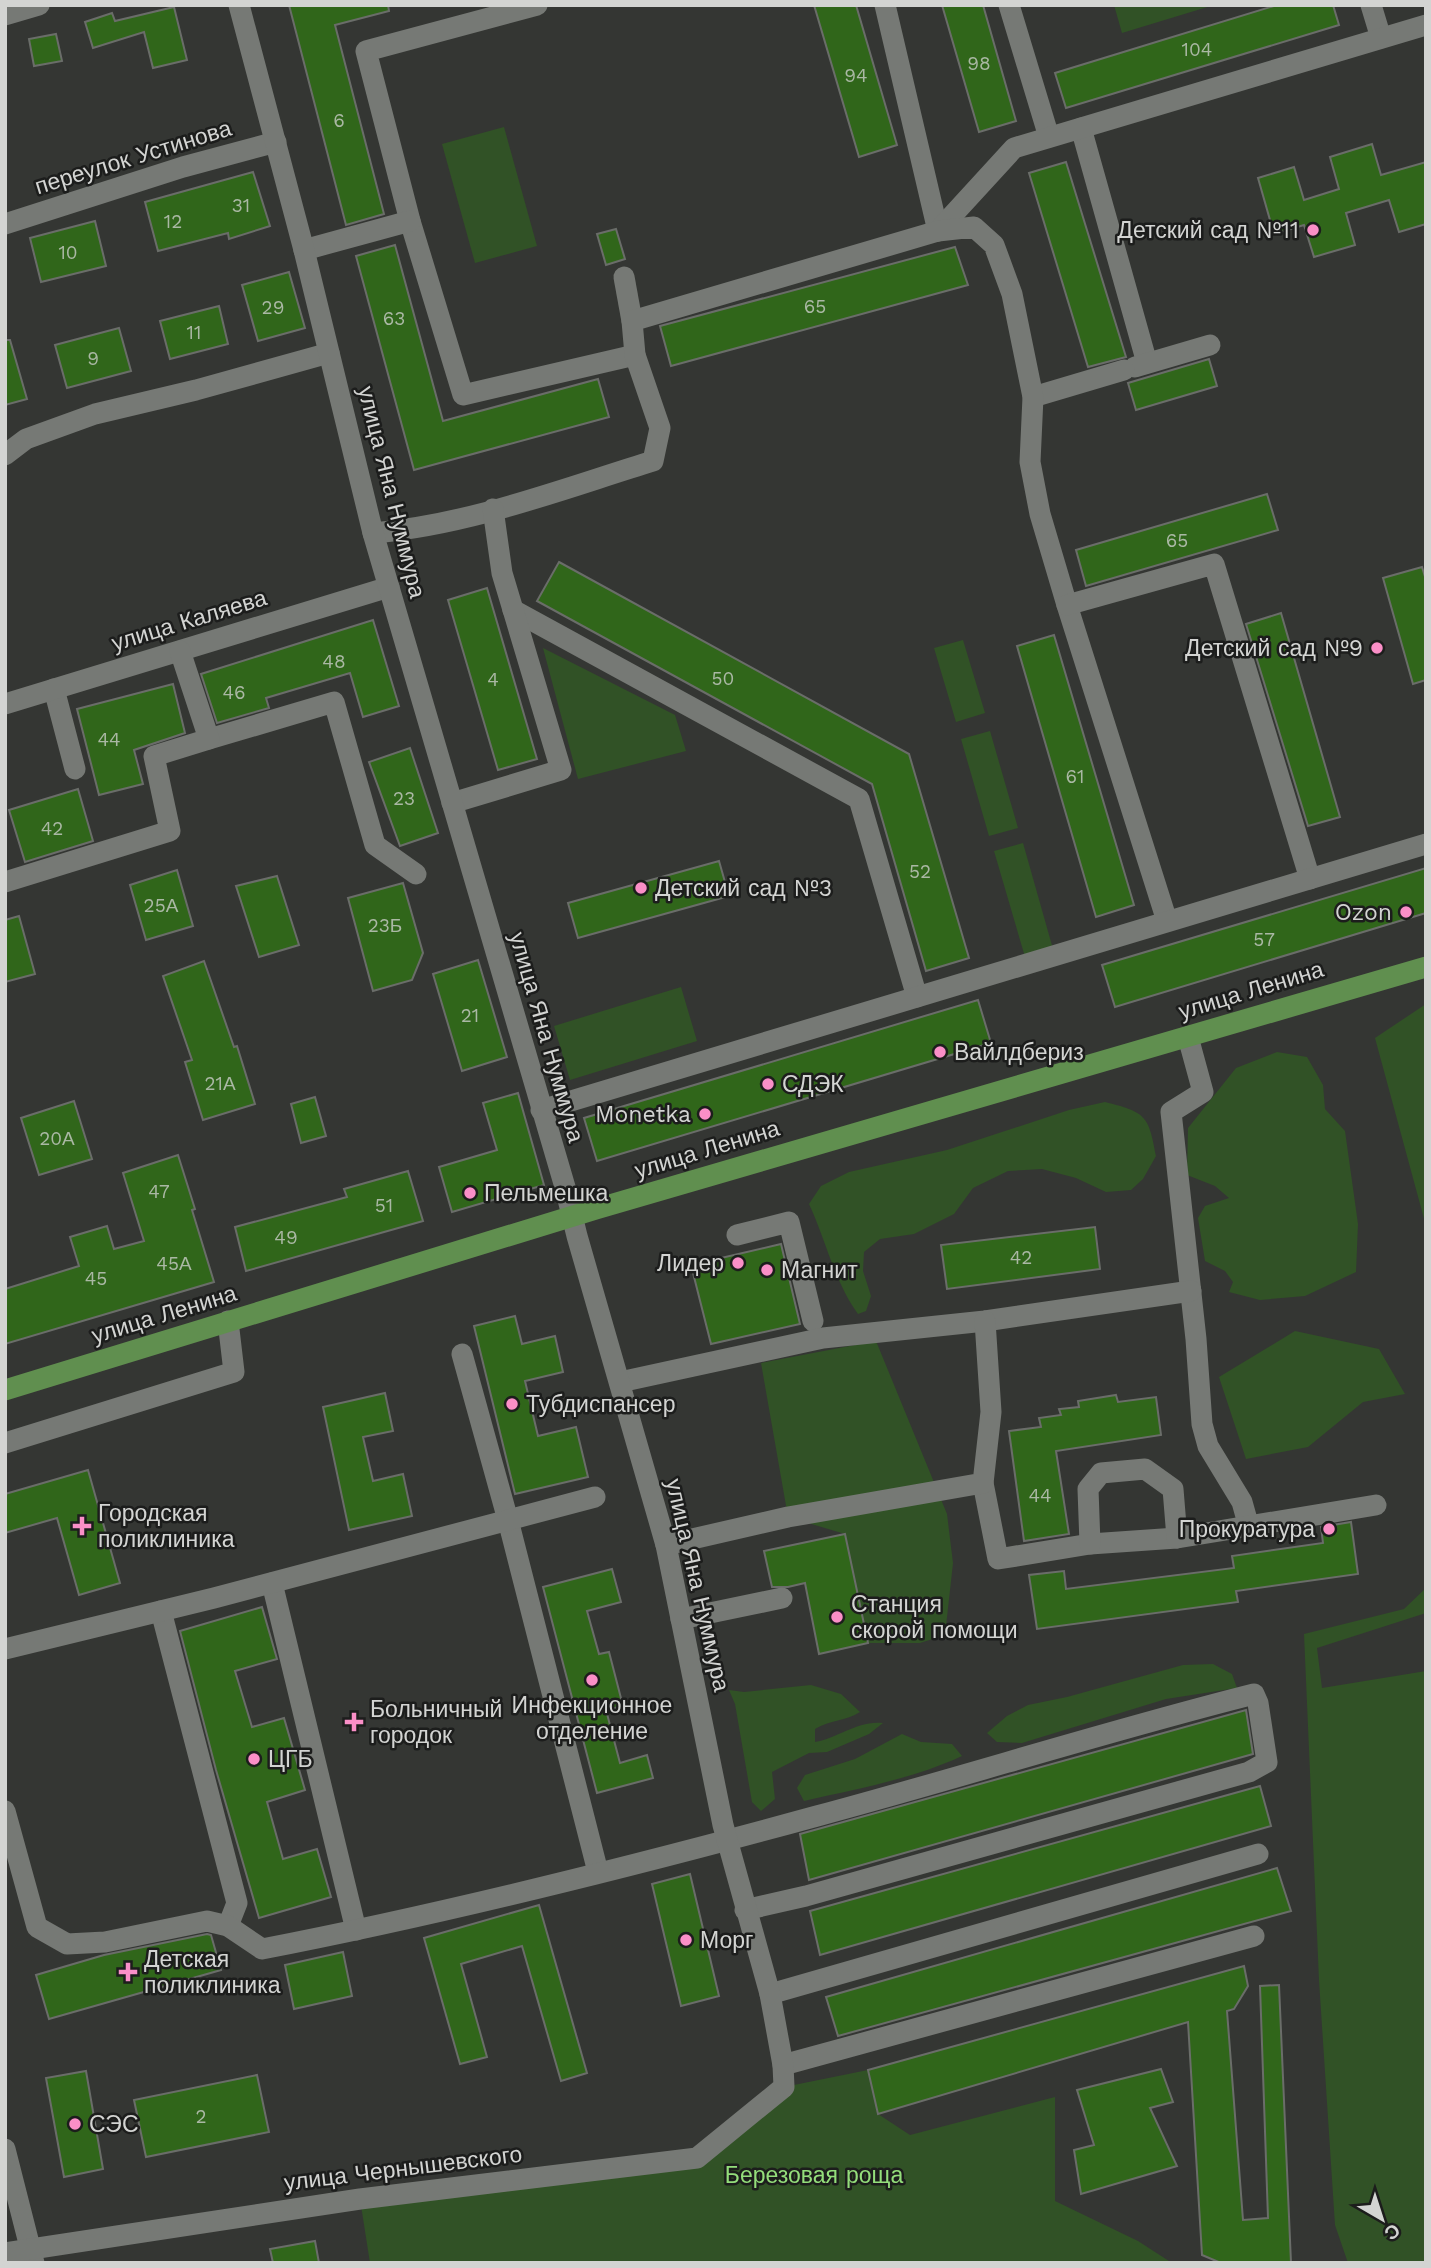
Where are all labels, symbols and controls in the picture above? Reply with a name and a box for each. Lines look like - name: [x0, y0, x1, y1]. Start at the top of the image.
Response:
- house number: 104: [1182, 38, 1212, 61]
- house number: 98: [967, 52, 991, 75]
- house number: 94: [844, 64, 868, 87]
- house number: 6: [333, 109, 345, 132]
- street label: переулок Устинова: [32, 115, 235, 200]
- house number: 31: [232, 194, 250, 217]
- house number: 12: [164, 210, 182, 233]
- place label: Детский сад №11: [1117, 217, 1299, 244]
- marker: Детский сад №11: [1305, 222, 1321, 238]
- house number: 10: [58, 241, 78, 264]
- house number: 65: [804, 295, 826, 318]
- house number: 29: [262, 296, 284, 319]
- house number: 63: [383, 307, 405, 330]
- house number: 11: [187, 321, 201, 344]
- house number: 9: [87, 347, 99, 370]
- street label: улица Яна Нуммура: [352, 383, 431, 601]
- house number: 65: [1166, 529, 1188, 552]
- street label: улица Каляева: [108, 584, 270, 657]
- place label: Детский сад №9: [1185, 635, 1363, 662]
- marker: Детский сад №9: [1369, 640, 1385, 656]
- house number: 48: [322, 650, 346, 673]
- house number: 50: [712, 667, 734, 690]
- house number: 4: [487, 668, 499, 691]
- house number: 46: [222, 681, 246, 704]
- house number: 44: [97, 728, 121, 751]
- house number: 61: [1066, 765, 1084, 788]
- house number: 23: [393, 787, 415, 810]
- house number: 42: [41, 817, 63, 840]
- house number: 52: [909, 860, 931, 883]
- place label: Детский сад №3: [655, 875, 832, 902]
- marker: Детский сад №3: [633, 880, 649, 896]
- house number: 25А: [144, 894, 179, 917]
- place label: Ozon: [1335, 899, 1392, 926]
- marker: Ozon: [1398, 904, 1414, 920]
- house number: 23Б: [368, 914, 402, 937]
- house number: 57: [1253, 928, 1275, 951]
- street label: улица Яна Нуммура: [504, 929, 590, 1146]
- street label: улица Ленина: [1175, 956, 1327, 1025]
- house number: 21: [461, 1004, 479, 1027]
- place label: Вайлдбериз: [954, 1039, 1084, 1066]
- marker: Вайлдбериз: [932, 1044, 948, 1060]
- place label: СДЭК: [782, 1071, 844, 1098]
- house number: 21А: [204, 1072, 236, 1095]
- marker: СДЭК: [760, 1076, 776, 1092]
- place label: Monetka: [595, 1101, 691, 1128]
- marker: Monetka: [697, 1106, 713, 1122]
- street label: улица Ленина: [631, 1115, 783, 1184]
- house number: 20А: [39, 1127, 75, 1150]
- house number: 47: [148, 1180, 170, 1203]
- place label: Пельмешка: [484, 1180, 609, 1207]
- marker: Пельмешка: [462, 1185, 478, 1201]
- house number: 51: [375, 1194, 393, 1217]
- house number: 49: [274, 1226, 298, 1249]
- house number: 42: [1010, 1246, 1032, 1269]
- place label: Лидер: [657, 1250, 724, 1277]
- house number: 45А: [156, 1252, 192, 1275]
- marker: Лидер: [730, 1255, 746, 1271]
- place label: Магнит: [781, 1257, 858, 1284]
- marker: Магнит: [759, 1262, 775, 1278]
- house number: 45: [85, 1267, 107, 1290]
- street label: улица Ленина: [88, 1280, 240, 1349]
- place label: Тубдиспансер: [526, 1391, 675, 1418]
- marker: Тубдиспансер: [504, 1396, 520, 1412]
- street label: улица Яна Нуммура: [660, 1476, 735, 1694]
- house number: 44: [1028, 1484, 1052, 1507]
- place label: Городская поликлиника: [98, 1500, 235, 1553]
- marker: Городская поликлиника: [72, 1516, 92, 1536]
- place label: Прокуратура: [1179, 1516, 1315, 1543]
- marker: Прокуратура: [1321, 1521, 1337, 1537]
- place label: Станция скорой помощи: [851, 1591, 1018, 1644]
- marker: Станция скорой помощи: [829, 1609, 845, 1625]
- marker: Инфекционное отделение: [584, 1672, 600, 1688]
- place label: Инфекционное отделение: [512, 1692, 672, 1745]
- place label: Больничный городок: [370, 1696, 502, 1749]
- marker: Больничный городок: [344, 1712, 364, 1732]
- place label: ЦГБ: [268, 1746, 313, 1773]
- marker: ЦГБ: [246, 1751, 262, 1767]
- place label: Морг: [700, 1927, 753, 1954]
- marker: Морг: [678, 1932, 694, 1948]
- place label: Детская поликлиника: [144, 1946, 281, 1999]
- marker: Детская поликлиника: [118, 1962, 138, 1982]
- house number: 2: [195, 2105, 207, 2128]
- place label: СЭС: [89, 2111, 139, 2138]
- marker: СЭС: [67, 2116, 83, 2132]
- street label: улица Чернышевского: [282, 2140, 524, 2197]
- park label: Березовая роща: [725, 2162, 903, 2189]
- north arrow: [1347, 2184, 1417, 2254]
- text: С: [1380, 2219, 1405, 2245]

